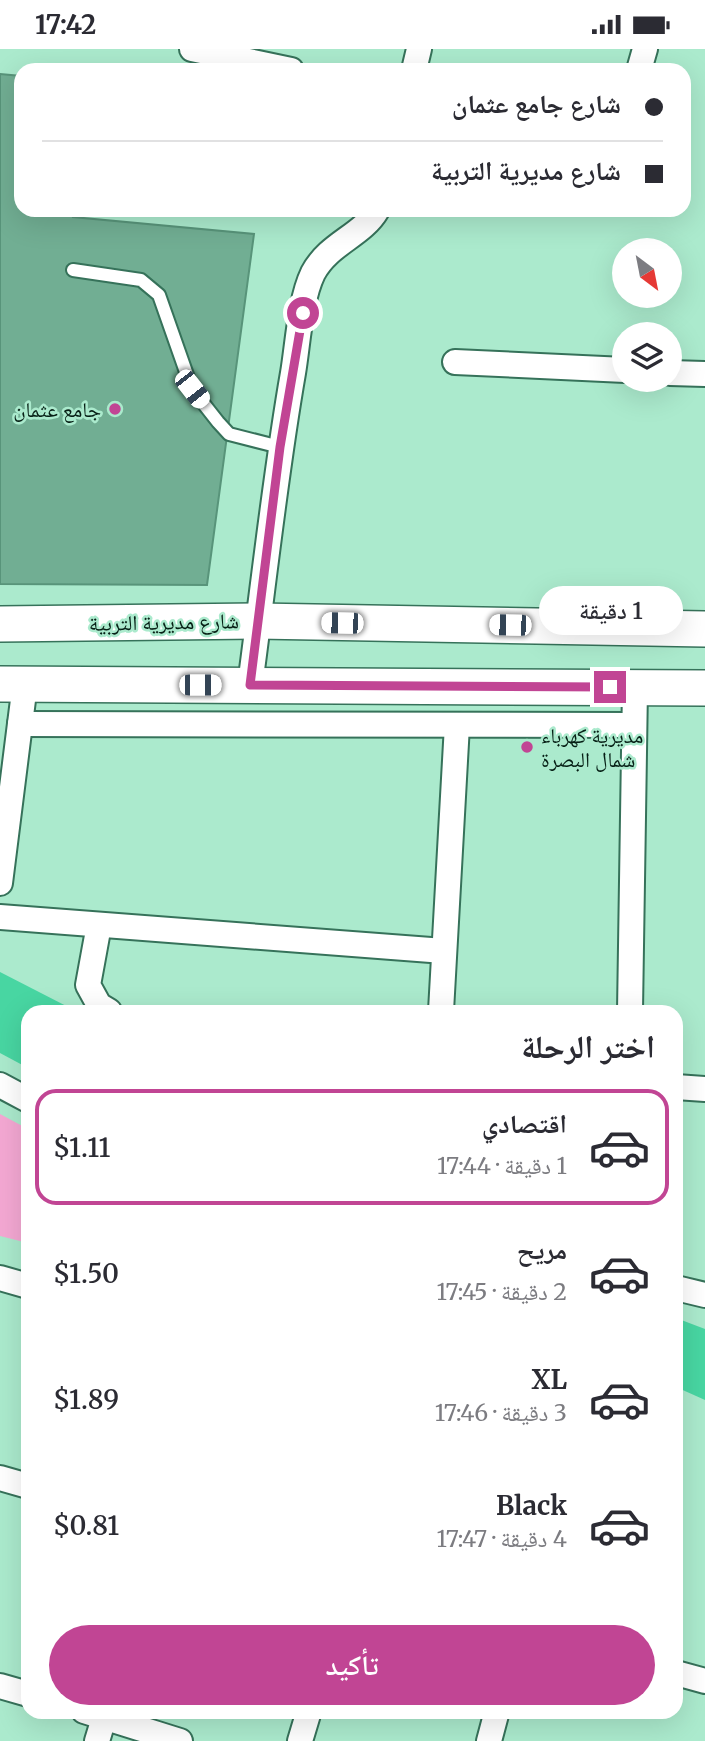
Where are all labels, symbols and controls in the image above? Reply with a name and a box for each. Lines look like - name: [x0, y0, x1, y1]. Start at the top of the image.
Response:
- text: 17:42: [35, 8, 96, 41]
- text: شارع جامع عثمان: [452, 87, 621, 120]
- text: شارع مديرية التربية: [431, 154, 621, 187]
- north arrow: [612, 238, 682, 308]
- map controls: [612, 238, 682, 392]
- route start: [287, 297, 319, 329]
- button: layers: [612, 322, 682, 392]
- car: [171, 366, 214, 412]
- place label: جامع عثمان: [13, 396, 101, 423]
- marker: جامع عثمان: [107, 401, 123, 417]
- callout: 1 دقيقة: [538, 585, 682, 635]
- text: 1 دقيقة: [579, 596, 643, 625]
- street label: شارع مديرية التربية: [89, 607, 239, 637]
- car: [321, 612, 364, 634]
- car: [489, 614, 532, 636]
- route end: [594, 671, 626, 703]
- car: [180, 675, 222, 696]
- place label: مديرية كهرباء شمال البصرة: [541, 722, 643, 773]
- marker: مديرية كهرباء شمال البصرة: [519, 739, 535, 755]
- text: اختر الرحلة: [521, 1027, 655, 1067]
- text: اقتصادي: [482, 1107, 567, 1140]
- icon: car: [588, 1116, 651, 1179]
- text: $1.11: [53, 1131, 110, 1164]
- text: 1 دقيقة · 17:44: [437, 1151, 567, 1180]
- text: مريح: [517, 1233, 567, 1266]
- icon: car: [588, 1242, 651, 1305]
- text: $1.50: [53, 1257, 119, 1290]
- text: 2 دقيقة · 17:45: [436, 1277, 567, 1306]
- text: XL: [531, 1363, 567, 1396]
- icon: car: [588, 1368, 651, 1431]
- text: $1.89: [53, 1383, 119, 1416]
- text: 3 دقيقة · 17:46: [435, 1398, 567, 1427]
- text: Black: [496, 1489, 567, 1522]
- icon: car: [588, 1494, 651, 1557]
- text: $0.81: [53, 1509, 119, 1542]
- text: 4 دقيقة · 17:47: [437, 1524, 567, 1553]
- button: تأكيد: [49, 1625, 655, 1705]

